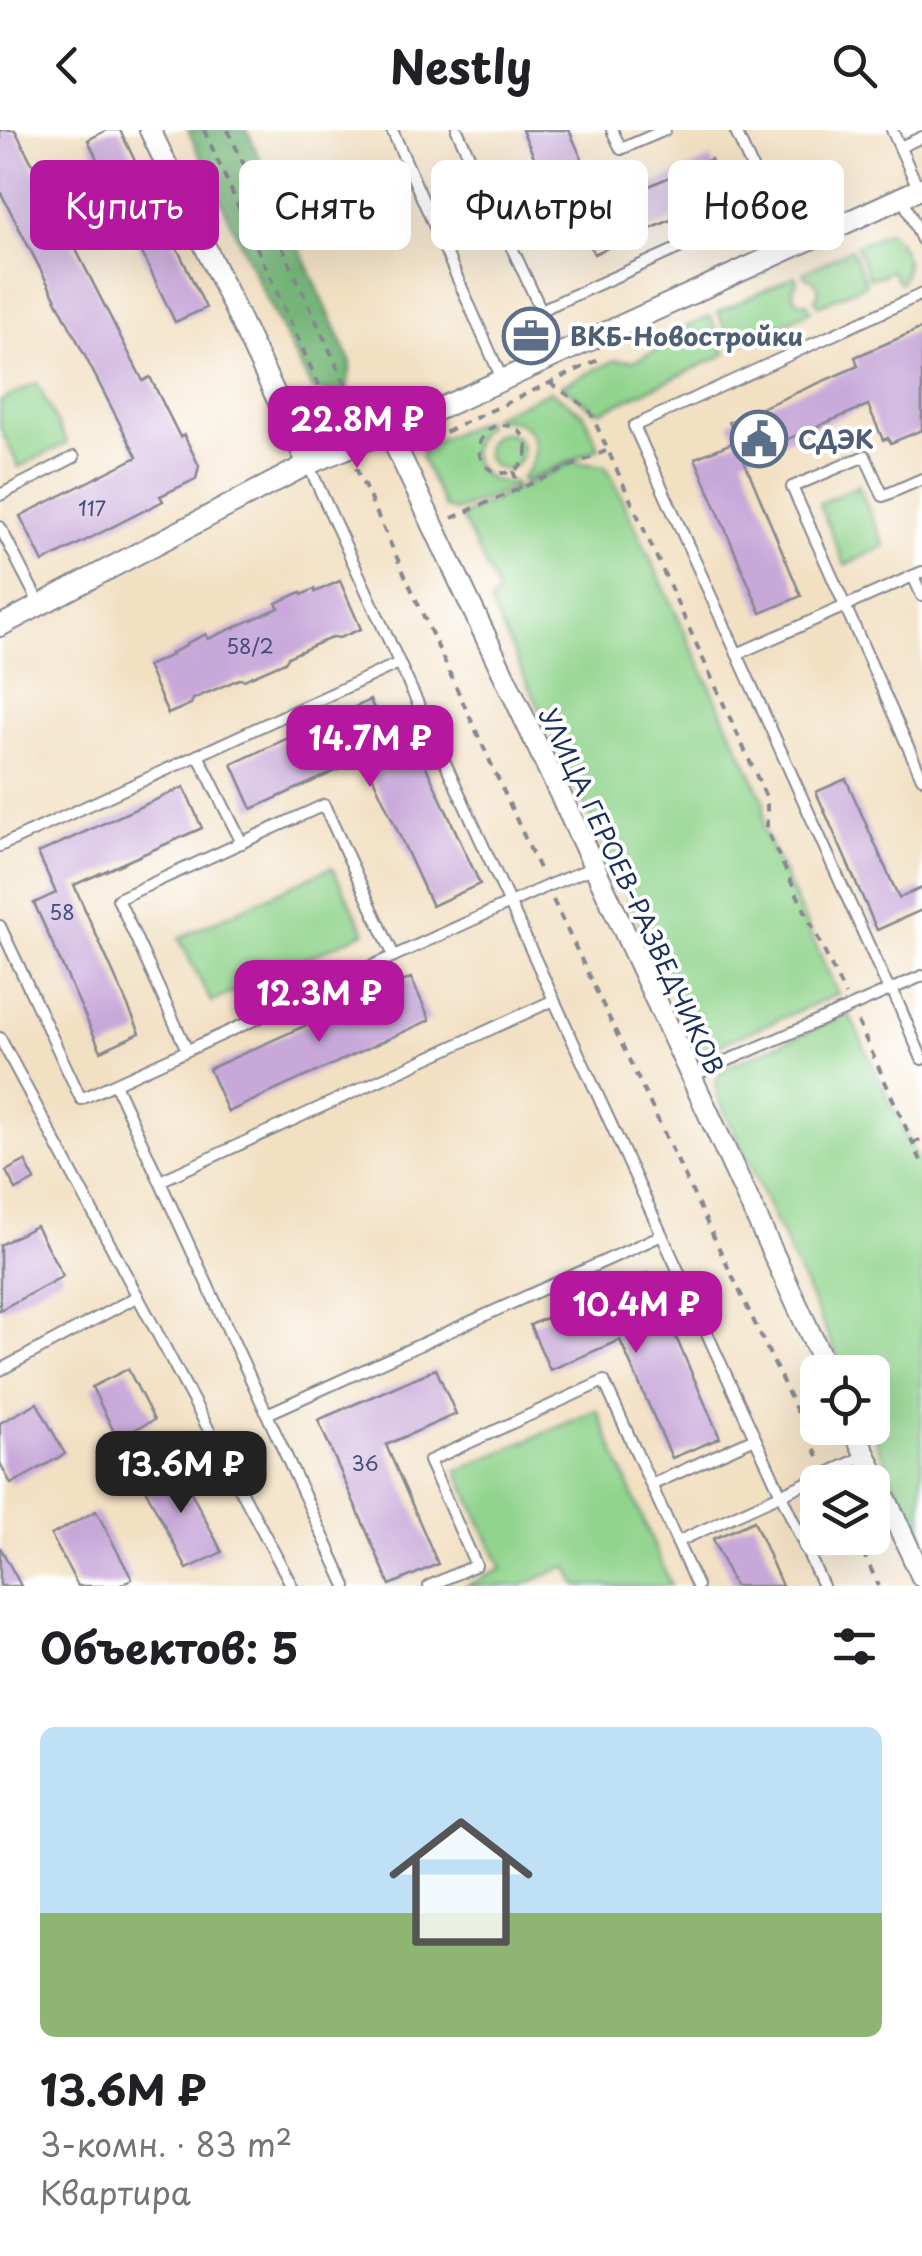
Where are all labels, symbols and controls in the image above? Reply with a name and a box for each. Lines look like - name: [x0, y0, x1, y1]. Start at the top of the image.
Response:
- text: Nestly: [390, 31, 532, 99]
- icon: back: [40, 38, 95, 93]
- icon: search: [827, 38, 882, 93]
- chip: Купить: [30, 160, 219, 250]
- chip: Снять: [239, 160, 411, 250]
- chip: Фильтры: [431, 160, 648, 250]
- chip: Новое: [668, 160, 844, 250]
- office icon: ВКБ-Новостройки: [501, 306, 561, 366]
- place label: ВКБ-Новостройки: [570, 317, 803, 355]
- pin: 22.8M ₽: [265, 386, 449, 471]
- text: 22.8M ₽: [290, 394, 424, 442]
- public building icon: СДЭК: [729, 409, 789, 469]
- place label: СДЭК: [798, 420, 874, 458]
- house number: 117: [78, 493, 106, 523]
- house number: 58/2: [226, 631, 274, 661]
- street label: УЛИЦА ГЕРОЕВ-РАЗВЕДЧИКОВ: [530, 701, 734, 1081]
- pin: 14.7M ₽: [278, 705, 462, 790]
- text: 14.7M ₽: [308, 713, 432, 761]
- house number: 58: [49, 897, 75, 927]
- pin: 12.3M ₽: [227, 960, 411, 1045]
- text: 12.3M ₽: [256, 968, 382, 1016]
- pin: 10.4M ₽: [544, 1271, 728, 1356]
- text: 10.4M ₽: [572, 1279, 700, 1327]
- map controls: [800, 1355, 890, 1555]
- button: locate: [800, 1355, 890, 1445]
- pin: 13.6M ₽: [89, 1431, 273, 1516]
- text: 13.6M ₽: [118, 1439, 244, 1487]
- house number: 36: [351, 1448, 379, 1478]
- button: layers: [800, 1465, 890, 1555]
- text: Объектов: 5: [40, 1615, 299, 1678]
- icon: filters: [827, 1619, 882, 1674]
- icon: home: [371, 1792, 551, 1972]
- text: 13.6M ₽: [40, 2057, 207, 2120]
- text: 3-комн. · 83 m²: [40, 2120, 292, 2168]
- text: Квартира: [40, 2168, 191, 2216]

